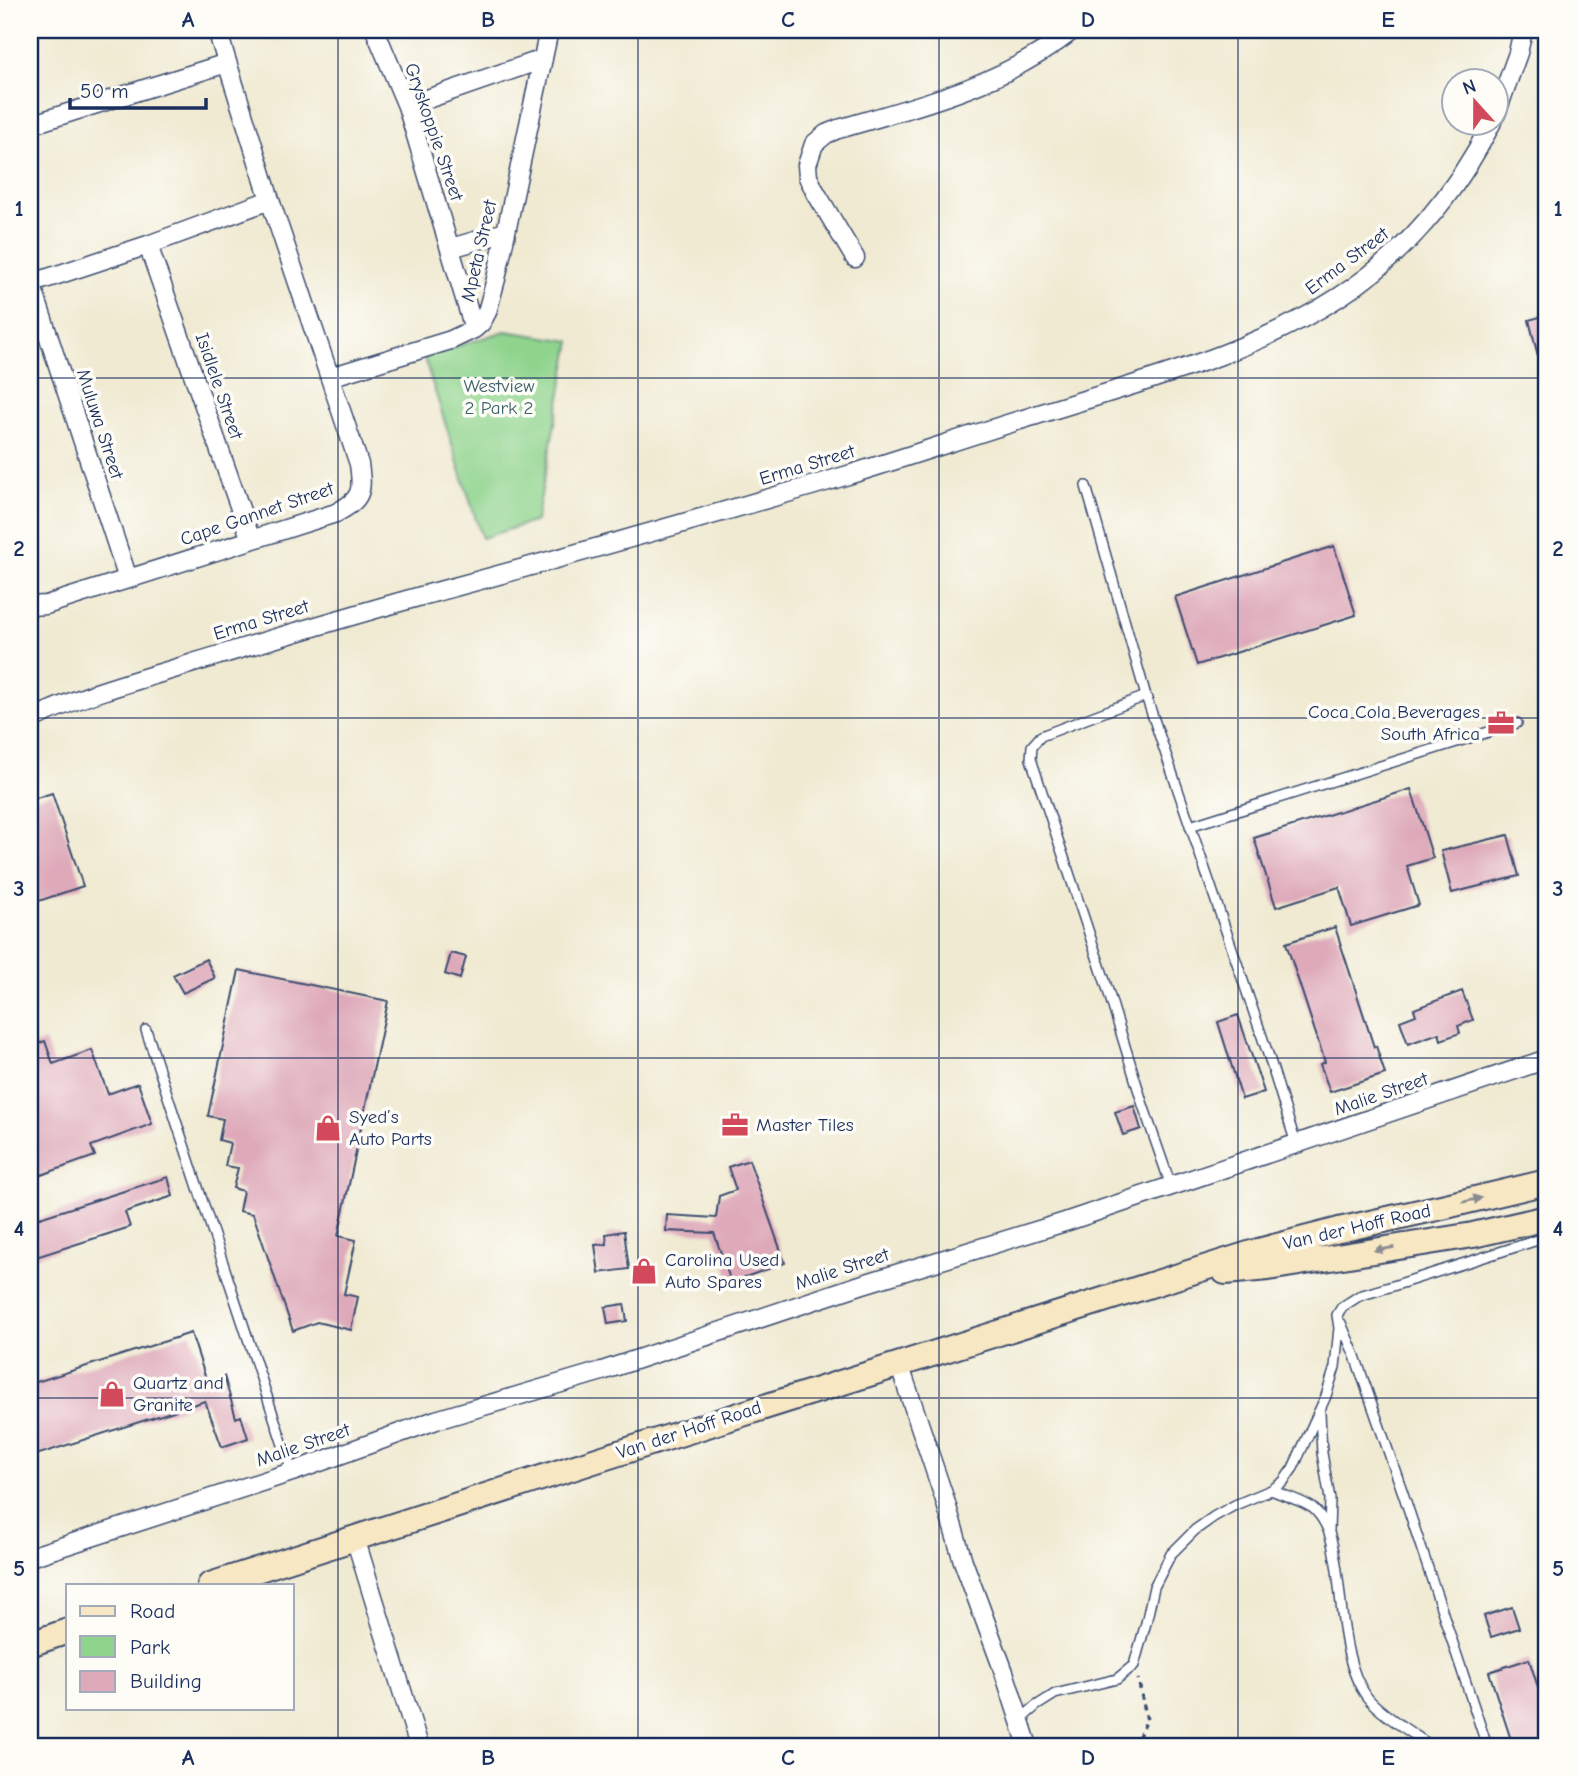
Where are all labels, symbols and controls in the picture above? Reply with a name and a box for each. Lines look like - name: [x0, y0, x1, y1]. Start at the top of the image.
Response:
- text: A: [182, 6, 195, 33]
- text: B: [481, 6, 495, 33]
- text: C: [781, 6, 795, 33]
- text: D: [1081, 6, 1095, 33]
- text: E: [1381, 6, 1395, 33]
- street label: Gryskoppie Street: [400, 60, 468, 204]
- scale bar: [70, 66, 206, 110]
- north arrow: [1440, 66, 1510, 136]
- text: N: [1460, 75, 1479, 100]
- text: 50 m: [80, 79, 129, 103]
- text: 1: [14, 195, 24, 222]
- text: 1: [1553, 195, 1563, 222]
- street label: Mpeta Street: [457, 197, 502, 304]
- street label: Erma Street: [1301, 222, 1393, 299]
- street label: Isidlele Street: [191, 330, 248, 443]
- street label: Muluwa Street: [72, 366, 128, 482]
- park label: Westview 2 Park 2: [463, 375, 535, 419]
- street label: Erma Street: [757, 440, 858, 490]
- street label: Cape Gannet Street: [177, 477, 337, 551]
- text: 2: [13, 535, 25, 562]
- text: 2: [1552, 535, 1564, 562]
- street label: Erma Street: [211, 595, 312, 645]
- place label: Coca Cola Beverages South Africa: [1308, 701, 1480, 745]
- office icon: Coca Cola Beverages South Africa: [1486, 708, 1516, 738]
- text: 3: [13, 875, 25, 902]
- text: 3: [1552, 875, 1564, 902]
- street label: Malie Street: [1331, 1068, 1431, 1120]
- place label: Syed’s Auto Parts: [349, 1106, 432, 1150]
- office icon: Master Tiles: [720, 1110, 750, 1140]
- shop icon: Syed’s Auto Parts: [313, 1113, 343, 1143]
- place label: Master Tiles: [756, 1114, 854, 1136]
- one-way arrow: [1461, 1194, 1483, 1205]
- street label: Van der Hoff Road: [1281, 1199, 1433, 1255]
- text: 4: [14, 1215, 25, 1242]
- text: 4: [1553, 1215, 1564, 1242]
- street label: Malie Street: [792, 1243, 892, 1295]
- one-way arrow: [1373, 1244, 1395, 1255]
- place label: Carolina Used Auto Spares: [665, 1249, 779, 1293]
- shop icon: Carolina Used Auto Spares: [629, 1256, 659, 1286]
- place label: Quartz and Granite: [133, 1372, 224, 1416]
- shop icon: Quartz and Granite: [97, 1379, 127, 1409]
- street label: Van der Hoff Road: [614, 1396, 764, 1464]
- street label: Malie Street: [253, 1419, 353, 1471]
- text: 5: [13, 1555, 25, 1582]
- text: 5: [1552, 1555, 1564, 1582]
- legend: [66, 1584, 294, 1710]
- text: Road: [130, 1599, 175, 1623]
- text: Park: [130, 1635, 170, 1659]
- text: Building: [130, 1669, 202, 1693]
- text: A: [182, 1744, 195, 1771]
- text: B: [481, 1744, 495, 1771]
- text: C: [781, 1744, 795, 1771]
- text: D: [1081, 1744, 1095, 1771]
- text: E: [1381, 1744, 1395, 1771]

